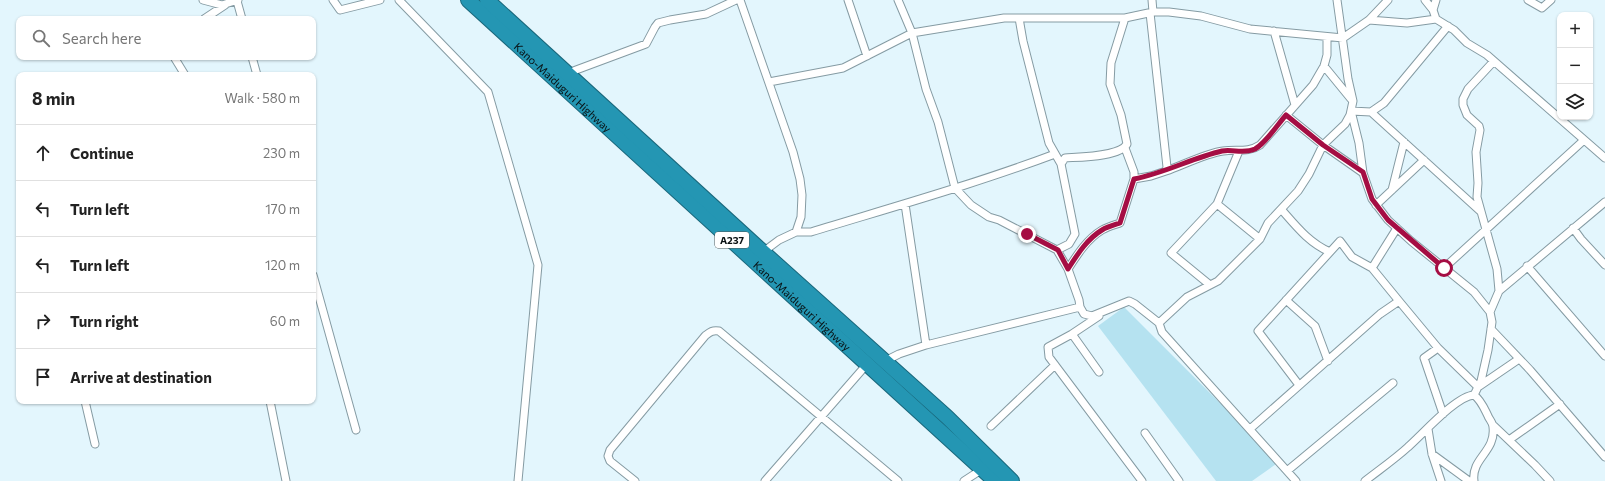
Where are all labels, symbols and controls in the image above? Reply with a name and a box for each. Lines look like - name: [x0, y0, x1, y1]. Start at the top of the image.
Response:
- map controls: [1557, 12, 1593, 120]
- button: +: [1557, 12, 1593, 48]
- search box: [16, 16, 316, 60]
- icon: search: [30, 27, 52, 49]
- text: Search here: [62, 29, 141, 47]
- street label: Kano-Maiduguri Highway: [512, 39, 615, 135]
- button: −: [1557, 48, 1593, 84]
- button: layers: [1557, 84, 1593, 120]
- text: 8 min: [32, 88, 75, 109]
- text: Walk · 580 m: [225, 90, 300, 106]
- icon: ahead: [32, 142, 54, 164]
- text: Continue: [70, 144, 134, 162]
- text: 230 m: [263, 145, 300, 161]
- icon: left: [32, 198, 54, 220]
- text: Turn left: [70, 200, 129, 218]
- text: 170 m: [265, 201, 300, 217]
- route end: [1018, 225, 1036, 243]
- road number: A237: [715, 232, 749, 248]
- icon: left: [32, 254, 54, 276]
- text: Turn left: [70, 256, 129, 274]
- text: 120 m: [265, 257, 300, 273]
- street label: Kano-Maiduguri Highway: [751, 258, 854, 353]
- route start: [1435, 259, 1453, 277]
- icon: right: [32, 310, 54, 332]
- text: Turn right: [70, 312, 139, 330]
- text: 60 m: [270, 313, 300, 329]
- icon: arrive: [32, 366, 54, 388]
- text: Arrive at destination: [70, 368, 212, 386]

